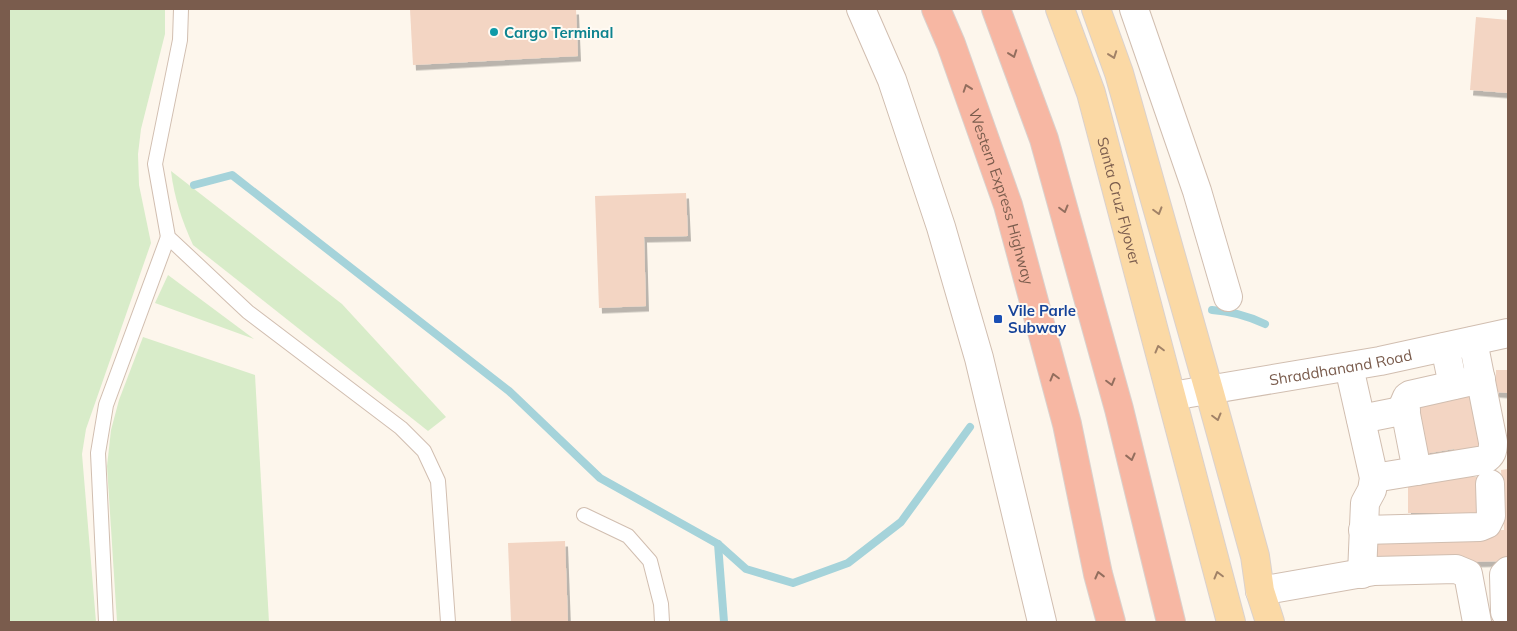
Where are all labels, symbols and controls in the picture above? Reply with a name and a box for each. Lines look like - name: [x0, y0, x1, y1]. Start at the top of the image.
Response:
- place label: Cargo Terminal: [504, 23, 613, 42]
- marker: Cargo Terminal: [488, 26, 500, 38]
- one-way arrow: [1007, 50, 1017, 58]
- one-way arrow: [1107, 50, 1117, 58]
- one-way arrow: [963, 84, 973, 93]
- street label: Western Express Highway: [965, 106, 1039, 287]
- street label: Santa Cruz Flyover: [1094, 135, 1146, 267]
- one-way arrow: [1058, 204, 1068, 212]
- one-way arrow: [1153, 206, 1163, 214]
- place label: Vile Parle Subway: [1007, 301, 1076, 337]
- marker: Vile Parle Subway: [992, 313, 1004, 325]
- one-way arrow: [1154, 345, 1165, 354]
- street label: Shraddhanand Road: [1268, 345, 1414, 389]
- one-way arrow: [1049, 373, 1060, 382]
- one-way arrow: [1106, 378, 1116, 386]
- one-way arrow: [1211, 413, 1222, 422]
- one-way arrow: [1125, 452, 1135, 460]
- one-way arrow: [1094, 571, 1105, 580]
- one-way arrow: [1214, 572, 1224, 580]

